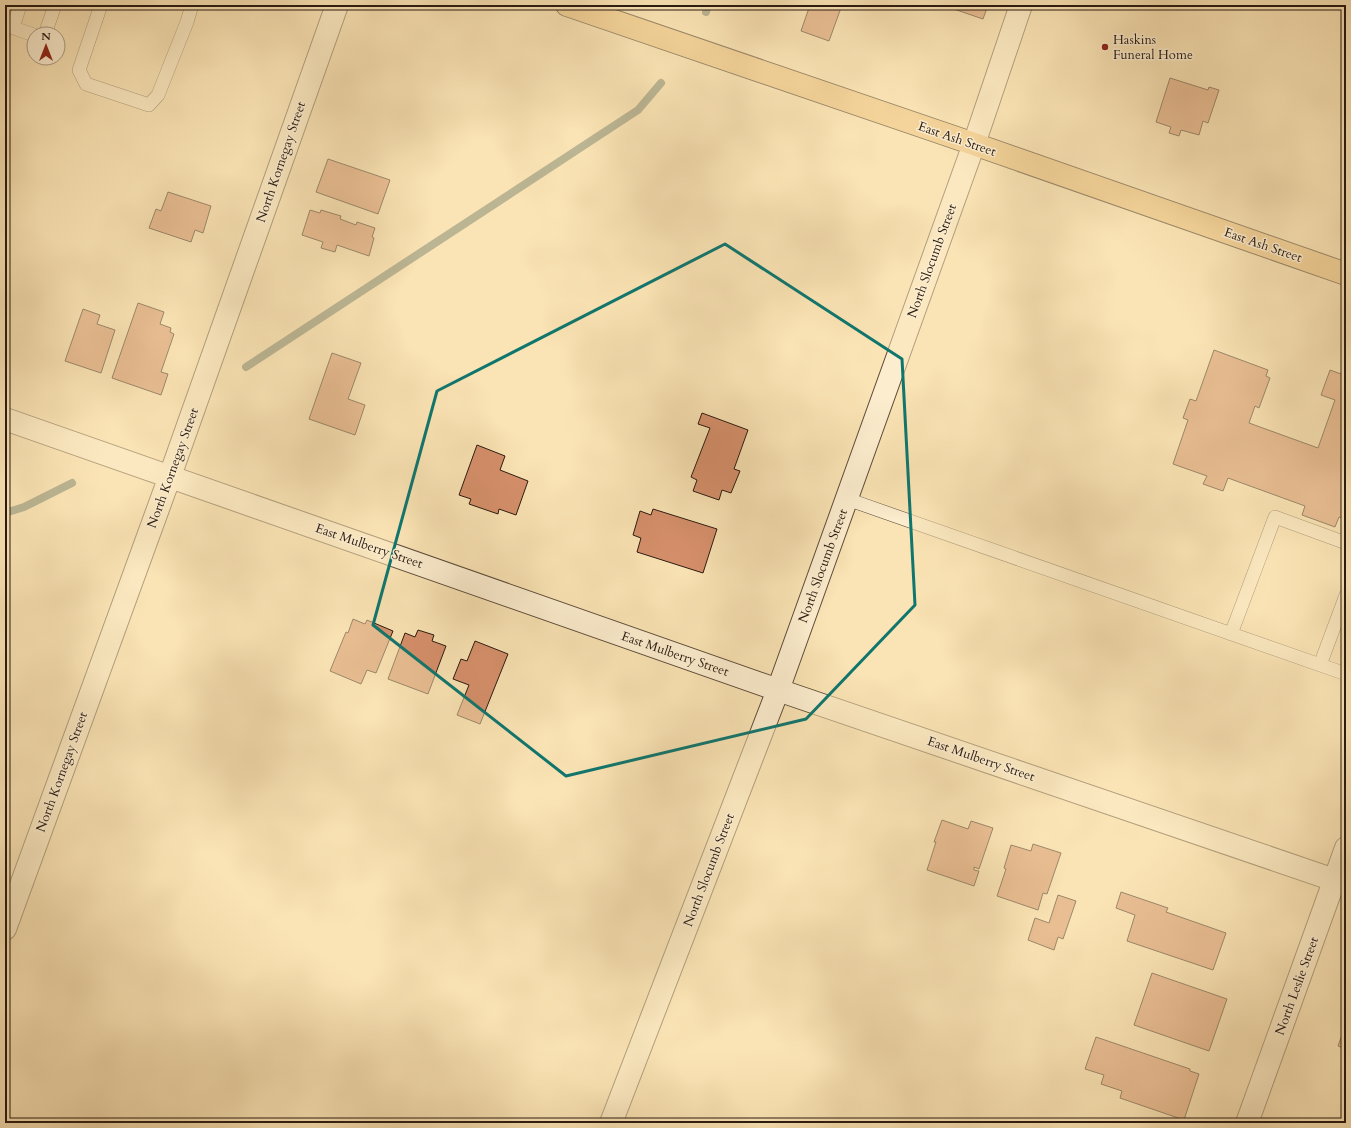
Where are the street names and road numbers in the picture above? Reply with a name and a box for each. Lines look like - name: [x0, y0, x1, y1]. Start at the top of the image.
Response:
- street label: North Kornegay Street: [252, 99, 310, 225]
- street label: East Ash Street: [916, 117, 998, 161]
- street label: North Slocumb Street: [903, 201, 961, 321]
- street label: East Ash Street: [1222, 223, 1304, 267]
- street label: North Kornegay Street: [143, 405, 203, 531]
- street label: North Slocumb Street: [794, 506, 852, 626]
- street label: East Mulberry Street: [313, 519, 425, 573]
- street label: East Mulberry Street: [619, 627, 731, 681]
- street label: North Kornegay Street: [32, 709, 92, 835]
- street label: East Mulberry Street: [925, 732, 1037, 786]
- street label: North Slocumb Street: [679, 811, 739, 929]
- street label: North Leslie Street: [1271, 934, 1323, 1038]

